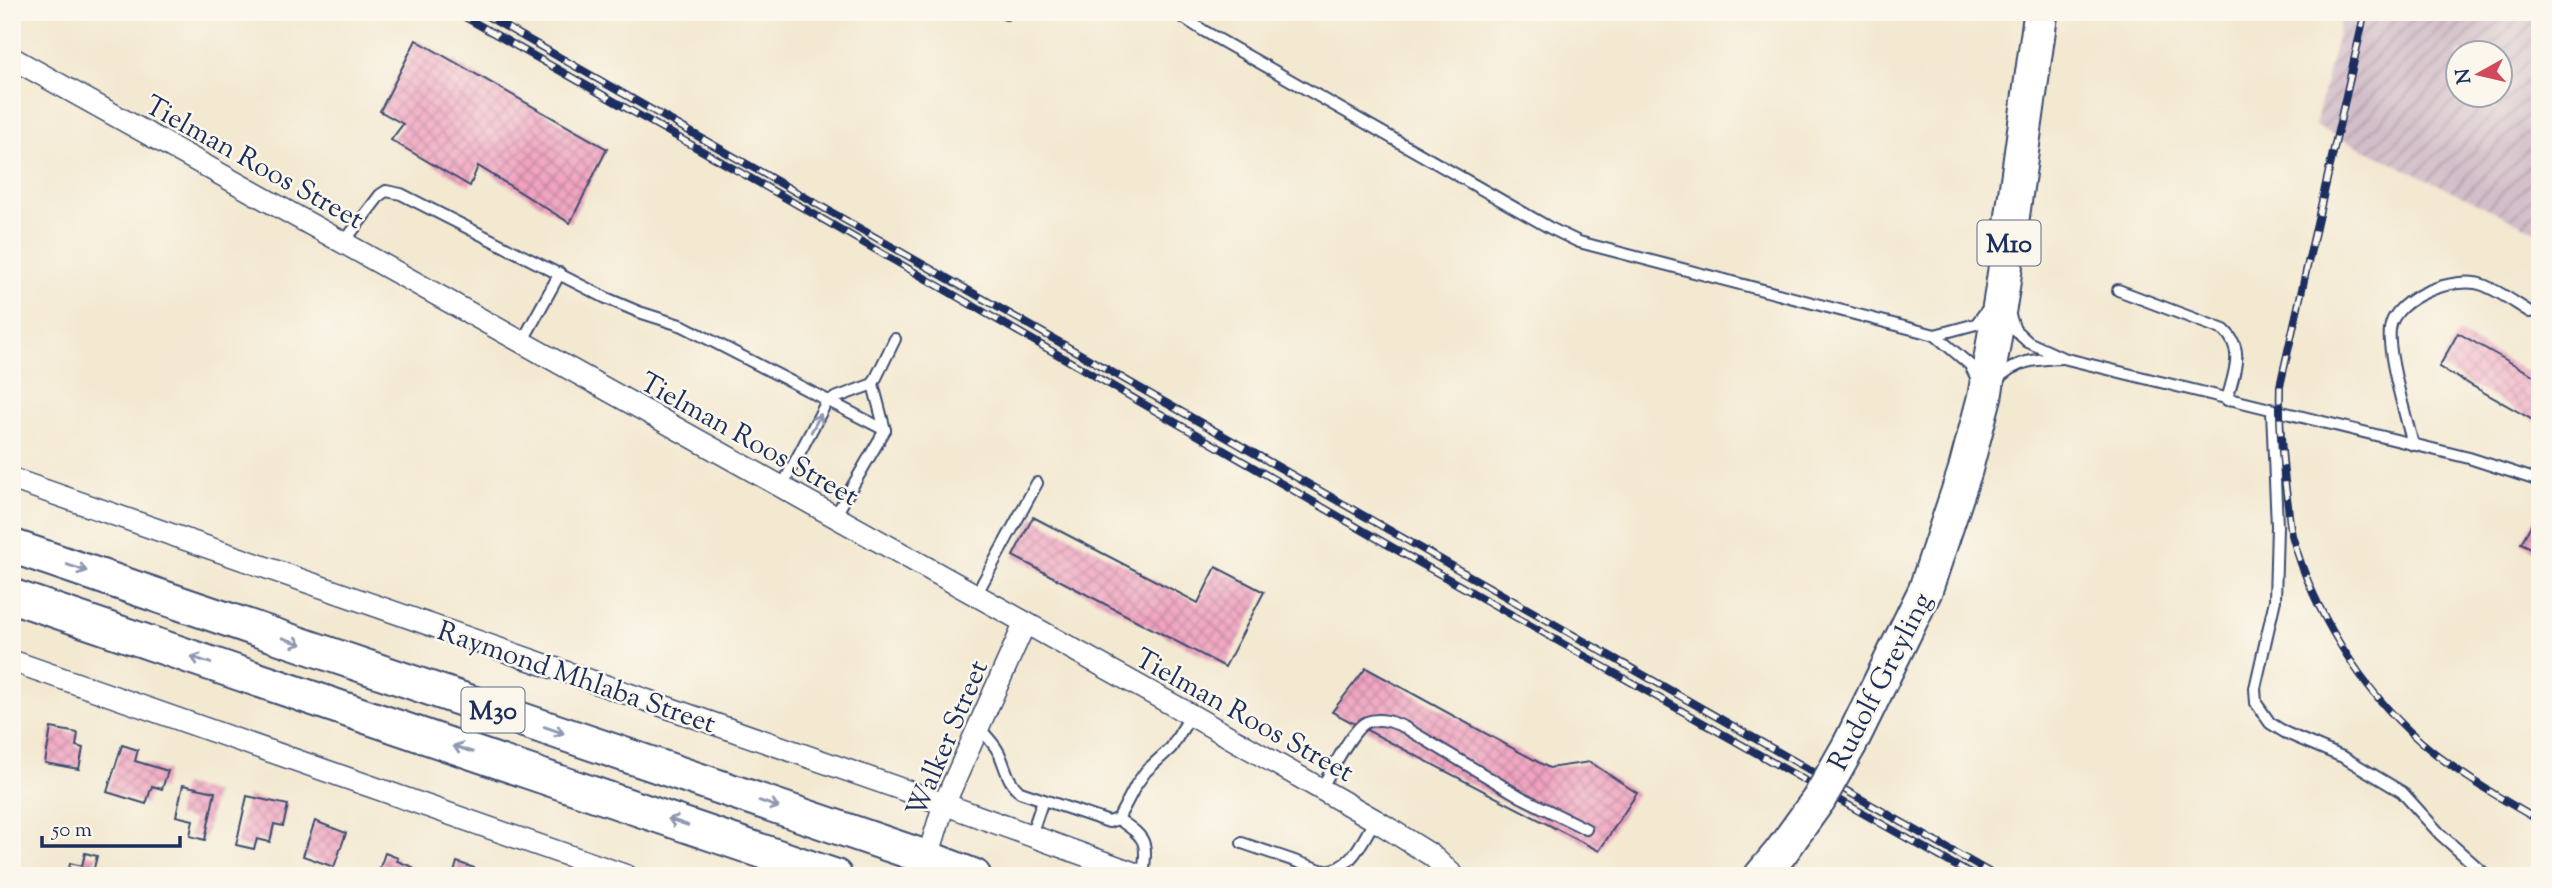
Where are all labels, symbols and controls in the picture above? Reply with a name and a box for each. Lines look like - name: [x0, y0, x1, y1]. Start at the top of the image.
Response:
- north arrow: [2444, 38, 2514, 108]
- text: N: [2450, 67, 2479, 85]
- street label: Tielman Roos Street: [137, 87, 371, 241]
- road number: M10: [1978, 220, 2040, 266]
- street label: Tielman Roos Street: [632, 364, 866, 518]
- one-way arrow: [809, 413, 823, 434]
- one-way arrow: [65, 563, 87, 575]
- street label: Rudolf Greyling: [1820, 586, 1944, 778]
- street label: Raymond Mhlaba Street: [432, 612, 721, 745]
- one-way arrow: [281, 636, 303, 648]
- street label: Tielman Roos Street: [1127, 640, 1361, 794]
- one-way arrow: [190, 653, 212, 665]
- street label: Walker Street: [898, 654, 1000, 824]
- road number: M30: [462, 688, 524, 732]
- one-way arrow: [543, 724, 565, 737]
- one-way arrow: [452, 742, 474, 754]
- one-way arrow: [758, 798, 780, 811]
- scale bar: [42, 804, 180, 848]
- one-way arrow: [667, 815, 689, 828]
- text: 50 m: [51, 816, 92, 846]

